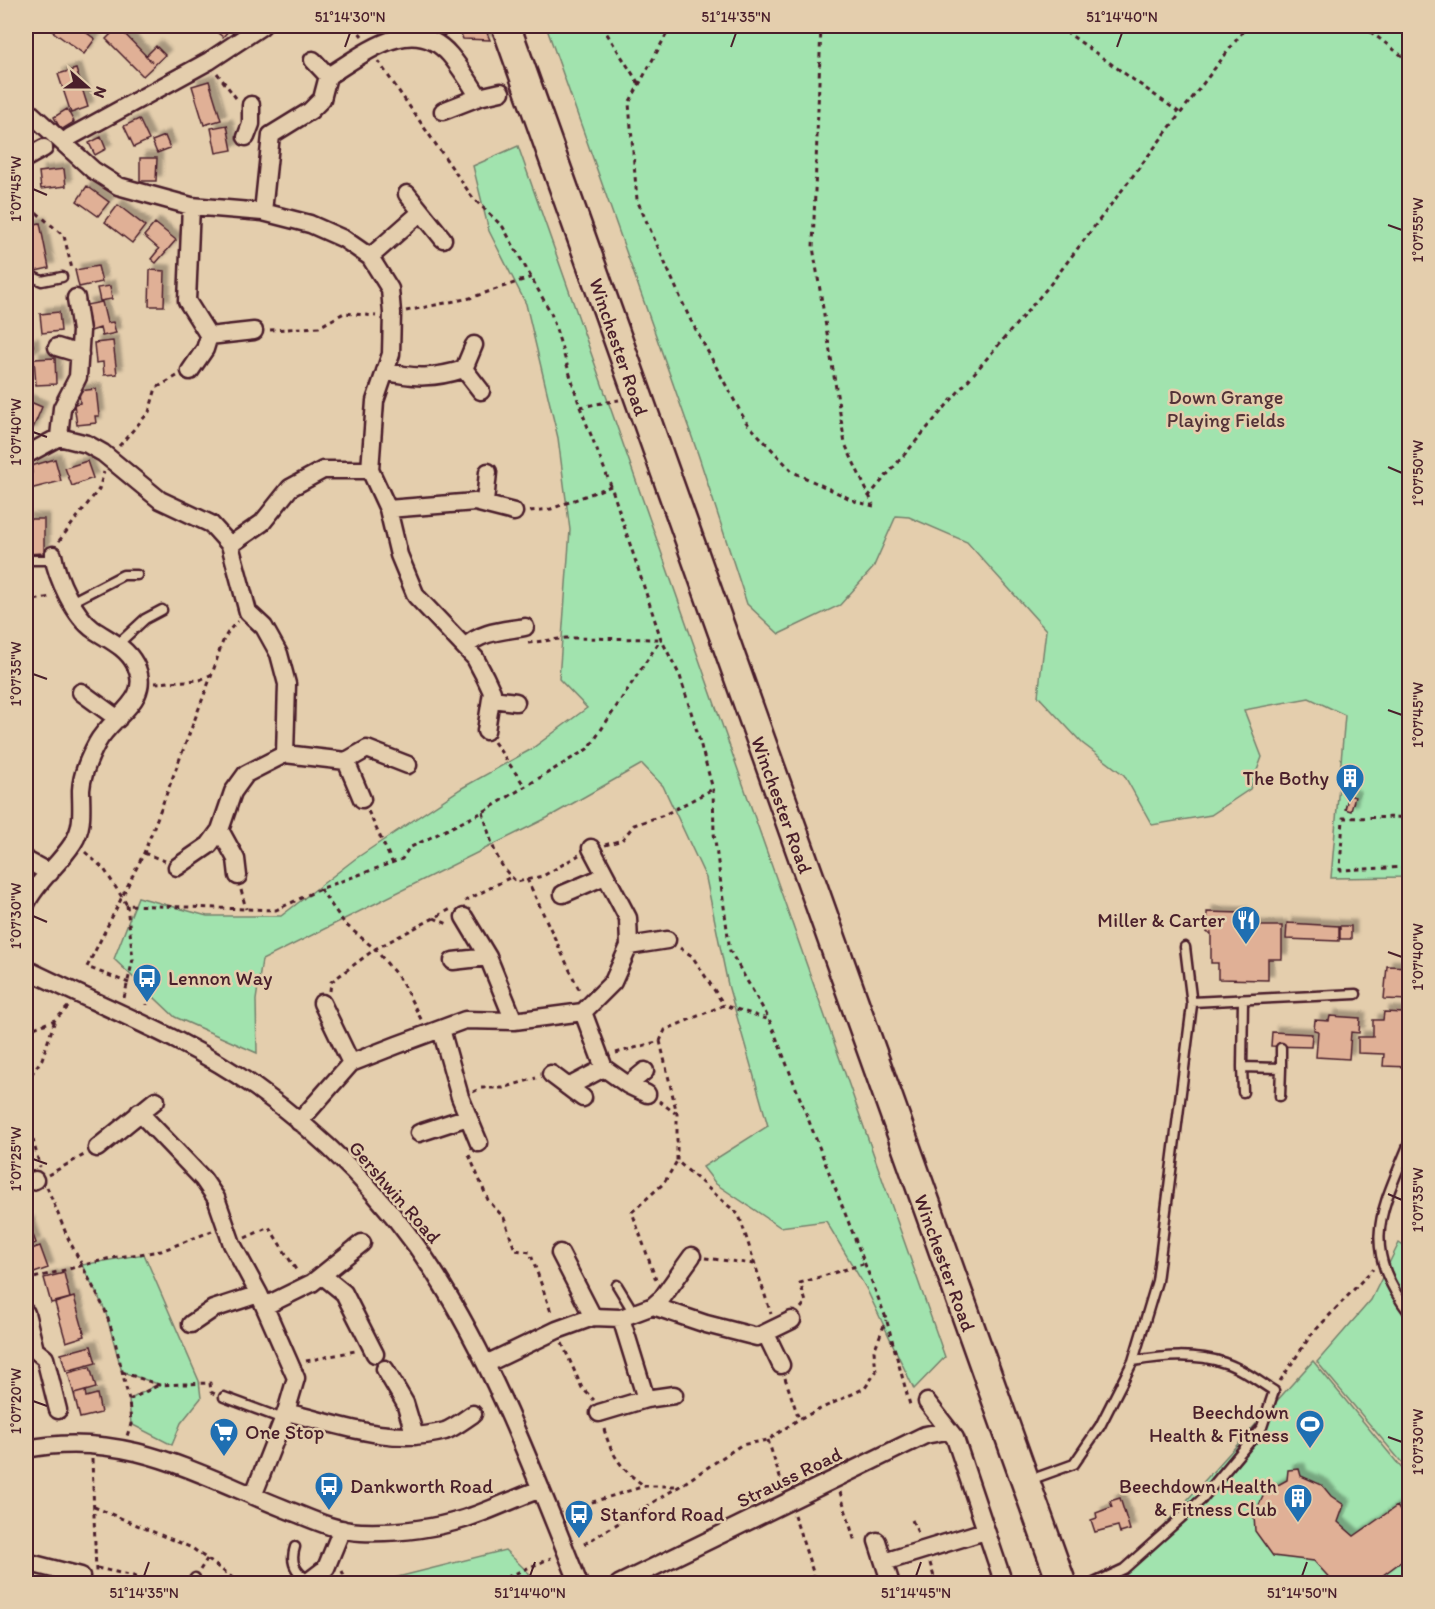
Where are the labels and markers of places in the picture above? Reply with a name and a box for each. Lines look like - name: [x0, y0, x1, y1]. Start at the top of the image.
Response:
- building icon: The Bothy: [1334, 762, 1366, 804]
- place label: The Bothy: [1243, 766, 1330, 790]
- restaurant icon: Miller & Carter: [1230, 904, 1262, 946]
- place label: Miller & Carter: [1097, 908, 1225, 932]
- bus stop icon: Lennon Way: [131, 962, 163, 1004]
- place label: Lennon Way: [168, 966, 273, 990]
- place label: Beechdown Health & Fitness: [1149, 1400, 1289, 1447]
- sports icon: Beechdown Health & Fitness: [1294, 1408, 1326, 1450]
- supermarket icon: One Stop: [208, 1416, 240, 1458]
- place label: One Stop: [245, 1420, 324, 1444]
- bus stop icon: Dankworth Road: [313, 1470, 345, 1512]
- place label: Dankworth Road: [350, 1474, 493, 1498]
- place label: Beechdown Health & Fitness Club: [1119, 1474, 1277, 1521]
- building icon: Beechdown Health & Fitness Club: [1282, 1482, 1314, 1524]
- bus stop icon: Stanford Road: [563, 1498, 595, 1540]
- place label: Stanford Road: [600, 1502, 724, 1526]

